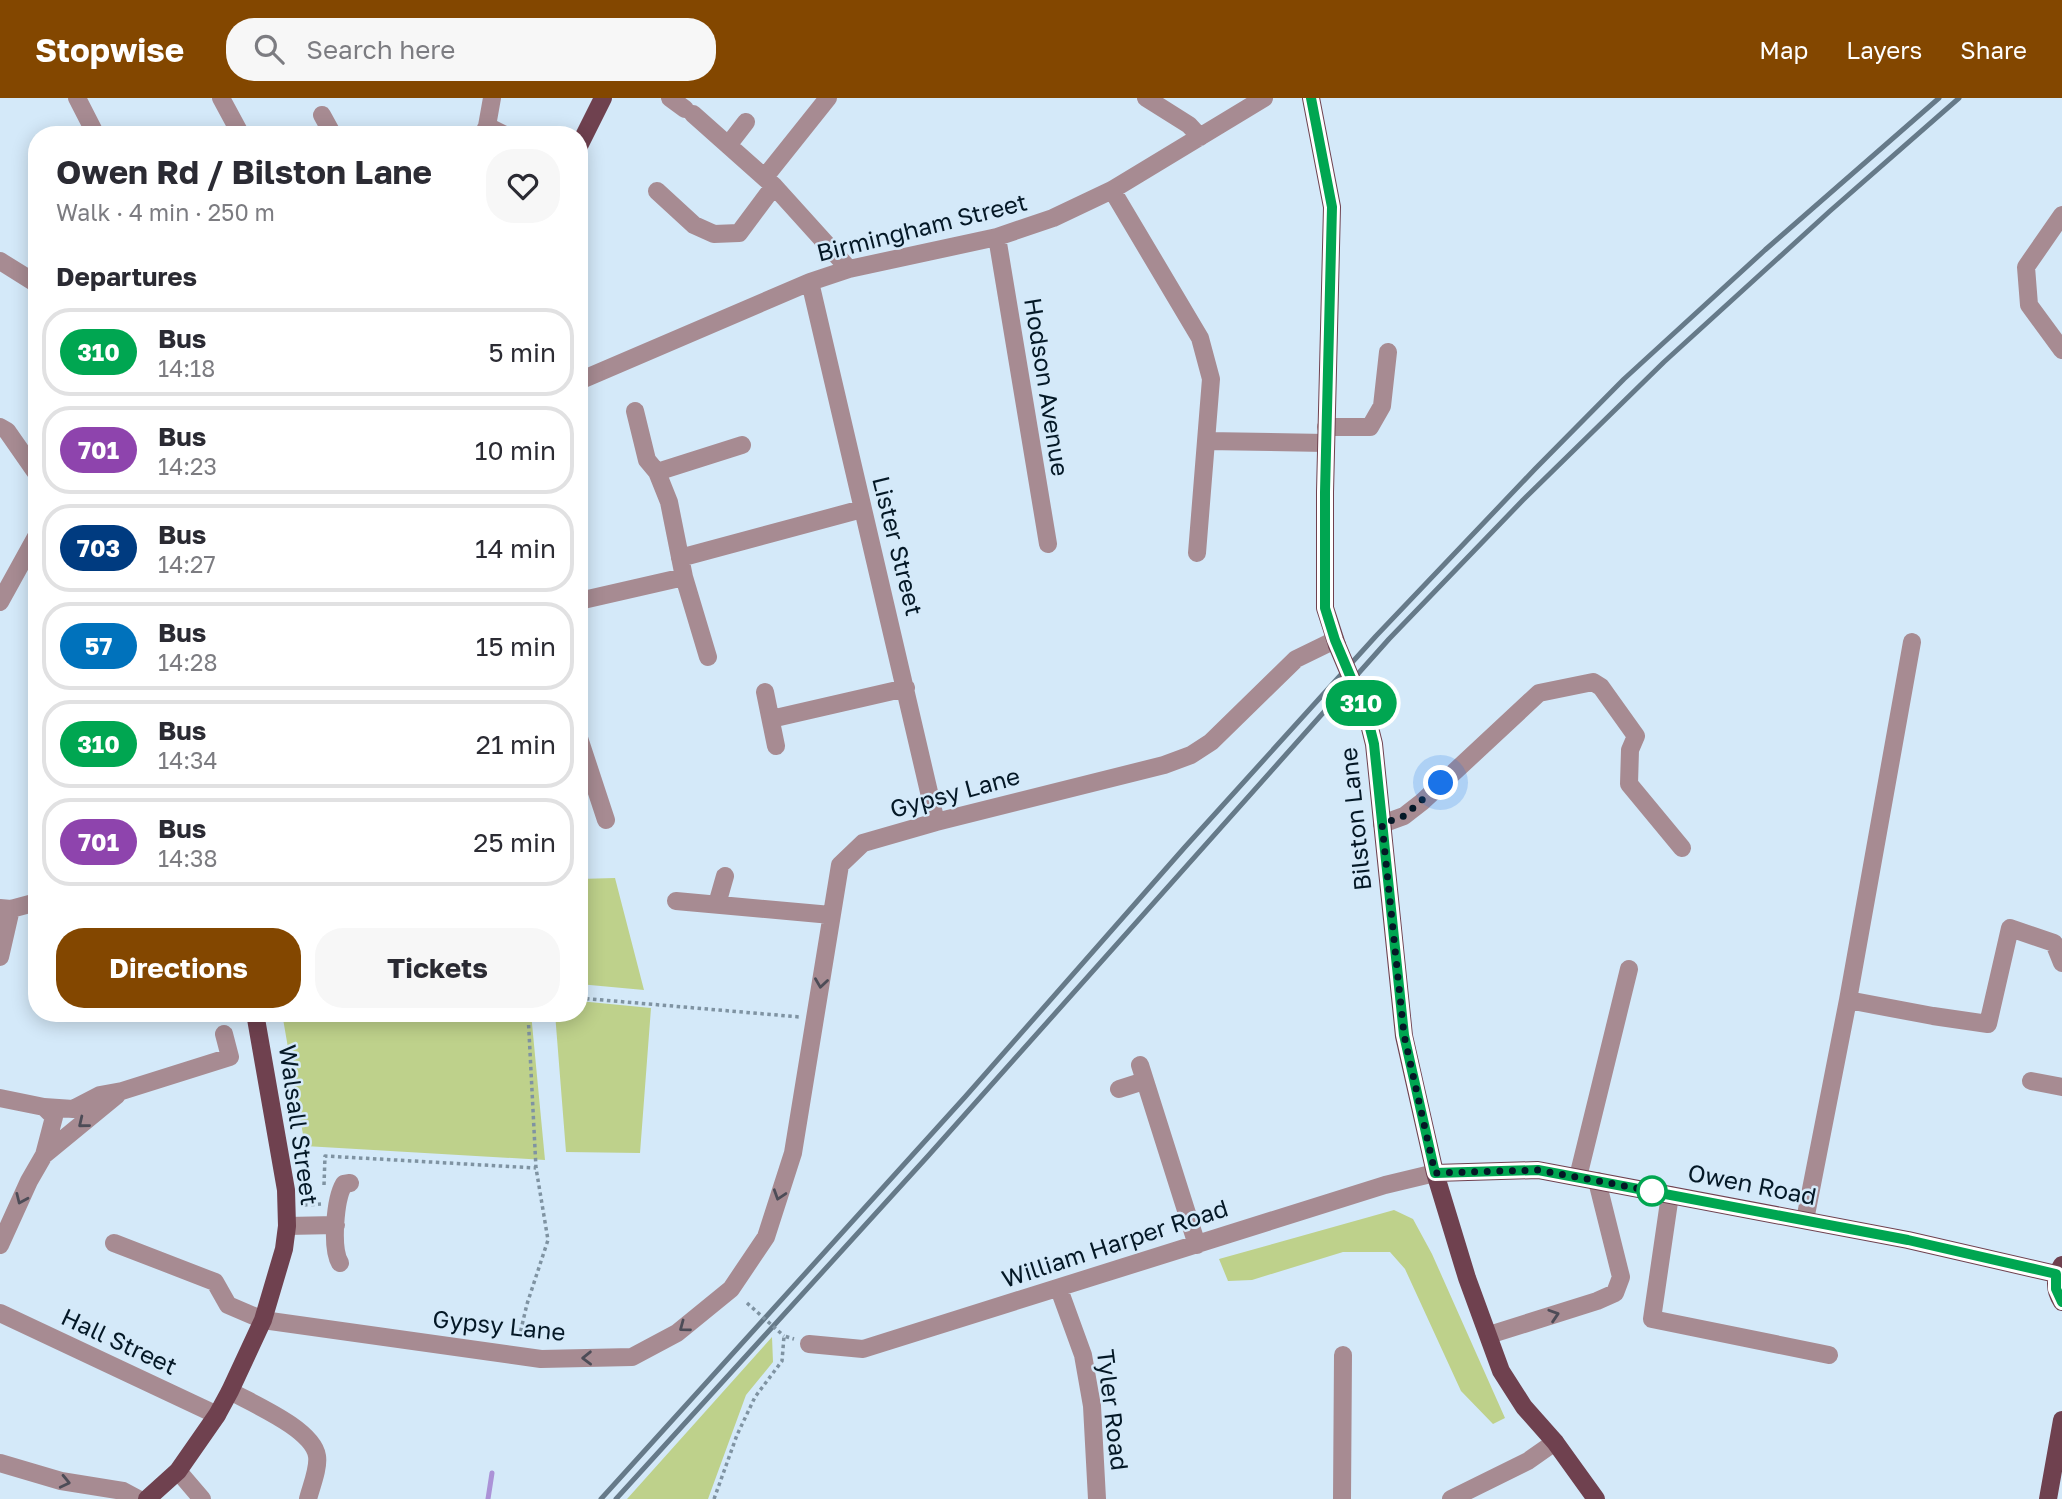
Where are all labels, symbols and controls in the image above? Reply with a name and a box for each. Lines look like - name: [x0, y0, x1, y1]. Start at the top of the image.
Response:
- search box: [226, 18, 716, 81]
- text: Stopwise: [35, 30, 184, 69]
- icon: search: [250, 30, 288, 68]
- text: Search here: [306, 34, 455, 65]
- text: Map: [1759, 35, 1808, 64]
- text: Layers: [1846, 35, 1922, 64]
- text: Share: [1960, 35, 2027, 64]
- button: heart: [486, 149, 560, 223]
- text: Owen Rd / Bilston Lane: [56, 152, 432, 191]
- street label: Birmingham Street: [813, 186, 1030, 267]
- text: Walk · 4 min · 250 m: [56, 198, 275, 226]
- text: Departures: [56, 261, 197, 292]
- street label: Hodson Avenue: [1019, 296, 1076, 478]
- text: Bus: [158, 323, 206, 354]
- text: 310: [77, 337, 120, 366]
- text: 5 min: [488, 337, 556, 368]
- text: 14:18: [158, 354, 215, 382]
- text: Bus: [158, 421, 206, 452]
- text: 701: [78, 435, 119, 464]
- text: 10 min: [475, 435, 556, 466]
- text: 14:23: [158, 452, 217, 480]
- street label: Lister Street: [867, 473, 930, 618]
- text: Bus: [158, 519, 206, 550]
- text: 703: [77, 533, 120, 562]
- text: 14 min: [475, 533, 556, 564]
- text: 14:27: [158, 550, 216, 578]
- text: Bus: [158, 617, 206, 648]
- text: 57: [85, 631, 112, 660]
- text: 15 min: [476, 631, 556, 662]
- text: 14:28: [158, 648, 217, 676]
- line badge: 310: [1321, 680, 1401, 726]
- text: 310: [1340, 688, 1382, 717]
- text: Bus: [158, 715, 206, 746]
- text: 310: [77, 729, 120, 758]
- text: 21 min: [476, 729, 556, 760]
- text: 14:34: [158, 746, 218, 774]
- street label: Bilston Lane: [1333, 746, 1376, 892]
- street label: Gypsy Lane: [886, 760, 1023, 823]
- your location: [1423, 765, 1458, 800]
- text: Bus: [158, 813, 206, 844]
- text: 701: [78, 827, 119, 856]
- text: 25 min: [473, 827, 556, 858]
- text: 14:38: [158, 844, 218, 872]
- button: Directions: [56, 928, 301, 1008]
- button: Tickets: [315, 928, 560, 1008]
- one-way arrow: [814, 977, 829, 988]
- street label: Walsall Street: [274, 1043, 325, 1207]
- one-way arrow: [79, 1115, 92, 1127]
- street label: Owen Road: [1685, 1157, 1819, 1210]
- unlabelled marker: [1637, 1176, 1667, 1206]
- one-way arrow: [773, 1188, 787, 1201]
- one-way arrow: [15, 1192, 29, 1204]
- street label: William Harper Road: [998, 1192, 1231, 1293]
- street label: Hall Street: [57, 1301, 182, 1380]
- street label: Gypsy Lane: [431, 1303, 567, 1346]
- one-way arrow: [1548, 1308, 1560, 1323]
- one-way arrow: [679, 1318, 692, 1331]
- street label: Tyler Road: [1092, 1348, 1135, 1472]
- one-way arrow: [581, 1350, 591, 1366]
- one-way arrow: [59, 1474, 71, 1488]

